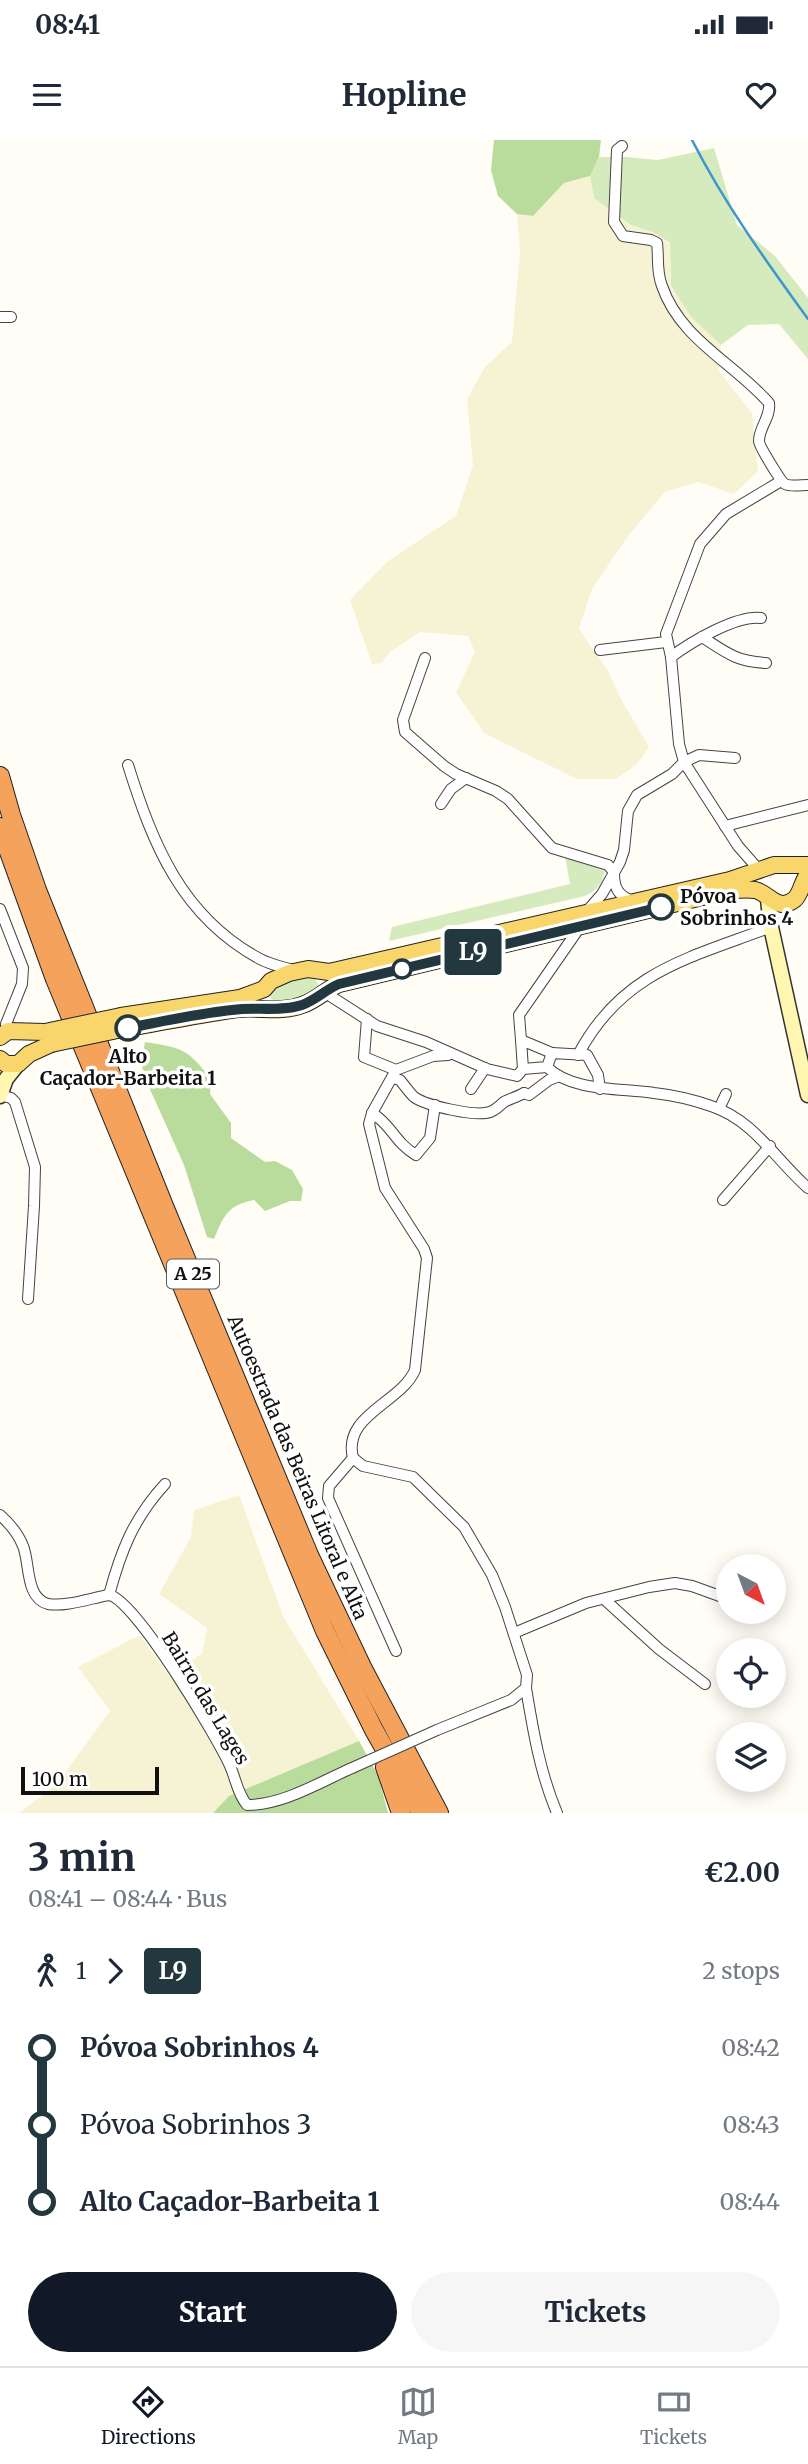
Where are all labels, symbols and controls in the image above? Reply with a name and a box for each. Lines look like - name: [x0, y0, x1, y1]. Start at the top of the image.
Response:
- text: 08:41: [35, 8, 100, 41]
- text: Hopline: [342, 75, 466, 115]
- icon: menu: [28, 76, 66, 114]
- icon: heart: [742, 76, 780, 114]
- place label: Póvoa Sobrinhos 4: [680, 884, 793, 930]
- marker: Póvoa Sobrinhos 4: [648, 894, 674, 920]
- line badge: L9: [442, 929, 504, 975]
- text: L9: [459, 936, 487, 967]
- unlabelled marker: [392, 959, 412, 979]
- marker: Alto Caçador-Barbeita 1: [115, 1015, 141, 1041]
- place label: Alto Caçador-Barbeita 1: [40, 1044, 216, 1090]
- road number: A 25: [167, 1260, 219, 1288]
- street label: Autoestrada das Beiras Litoral e Alta: [222, 1310, 373, 1623]
- north arrow: [716, 1554, 786, 1624]
- map controls: [716, 1554, 786, 1792]
- street label: Bairro das Lages: [157, 1627, 255, 1769]
- button: locate: [716, 1638, 786, 1708]
- button: layers: [716, 1722, 786, 1792]
- scale bar: [21, 1764, 159, 1796]
- text: 100 m: [32, 1767, 88, 1791]
- text: 3 min: [28, 1834, 136, 1881]
- text: €2.00: [704, 1856, 780, 1889]
- text: 08:41 – 08:44 · Bus: [28, 1884, 227, 1913]
- icon: walk: [28, 1952, 66, 1990]
- icon: forward: [96, 1952, 134, 1990]
- text: L9: [158, 1955, 187, 1986]
- text: 1: [76, 1956, 86, 1985]
- text: 2 stops: [702, 1956, 780, 1985]
- text: Póvoa Sobrinhos 4: [80, 2031, 319, 2064]
- text: 08:42: [721, 2033, 780, 2062]
- text: Póvoa Sobrinhos 3: [80, 2108, 311, 2141]
- text: 08:43: [722, 2110, 780, 2139]
- text: Alto Caçador-Barbeita 1: [80, 2185, 380, 2218]
- text: 08:44: [719, 2187, 780, 2216]
- button: Start: [28, 2272, 397, 2352]
- button: Tickets: [411, 2272, 780, 2352]
- tab: Directions: [101, 2383, 196, 2449]
- tab: Map: [398, 2383, 438, 2449]
- tab: Tickets: [640, 2383, 707, 2449]

